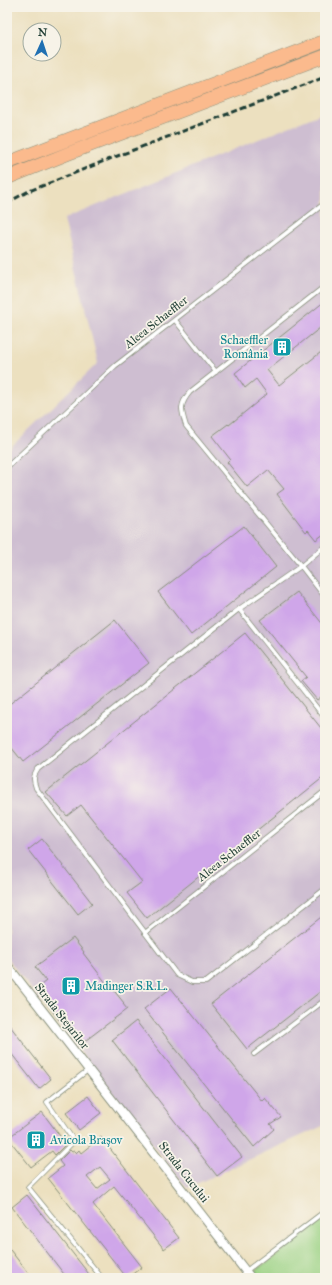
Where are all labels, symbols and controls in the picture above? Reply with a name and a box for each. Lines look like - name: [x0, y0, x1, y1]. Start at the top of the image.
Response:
- north arrow: [22, 22, 62, 62]
- text: N: [37, 26, 48, 39]
- street label: Aleea Schaeffler: [121, 293, 191, 352]
- place label: Schaeffler România: [220, 333, 269, 361]
- building icon: Schaeffler România: [271, 336, 293, 358]
- street label: Aleea Schaeffler: [194, 826, 264, 885]
- building icon: Madinger S.R.L.: [60, 975, 82, 997]
- place label: Madinger S.R.L.: [85, 979, 168, 994]
- street label: Strada Stejarilor: [32, 980, 92, 1052]
- building icon: Avicola Brașov: [25, 1129, 47, 1151]
- place label: Avicola Brașov: [49, 1133, 124, 1147]
- street label: Strada Cucului: [156, 1139, 213, 1206]

